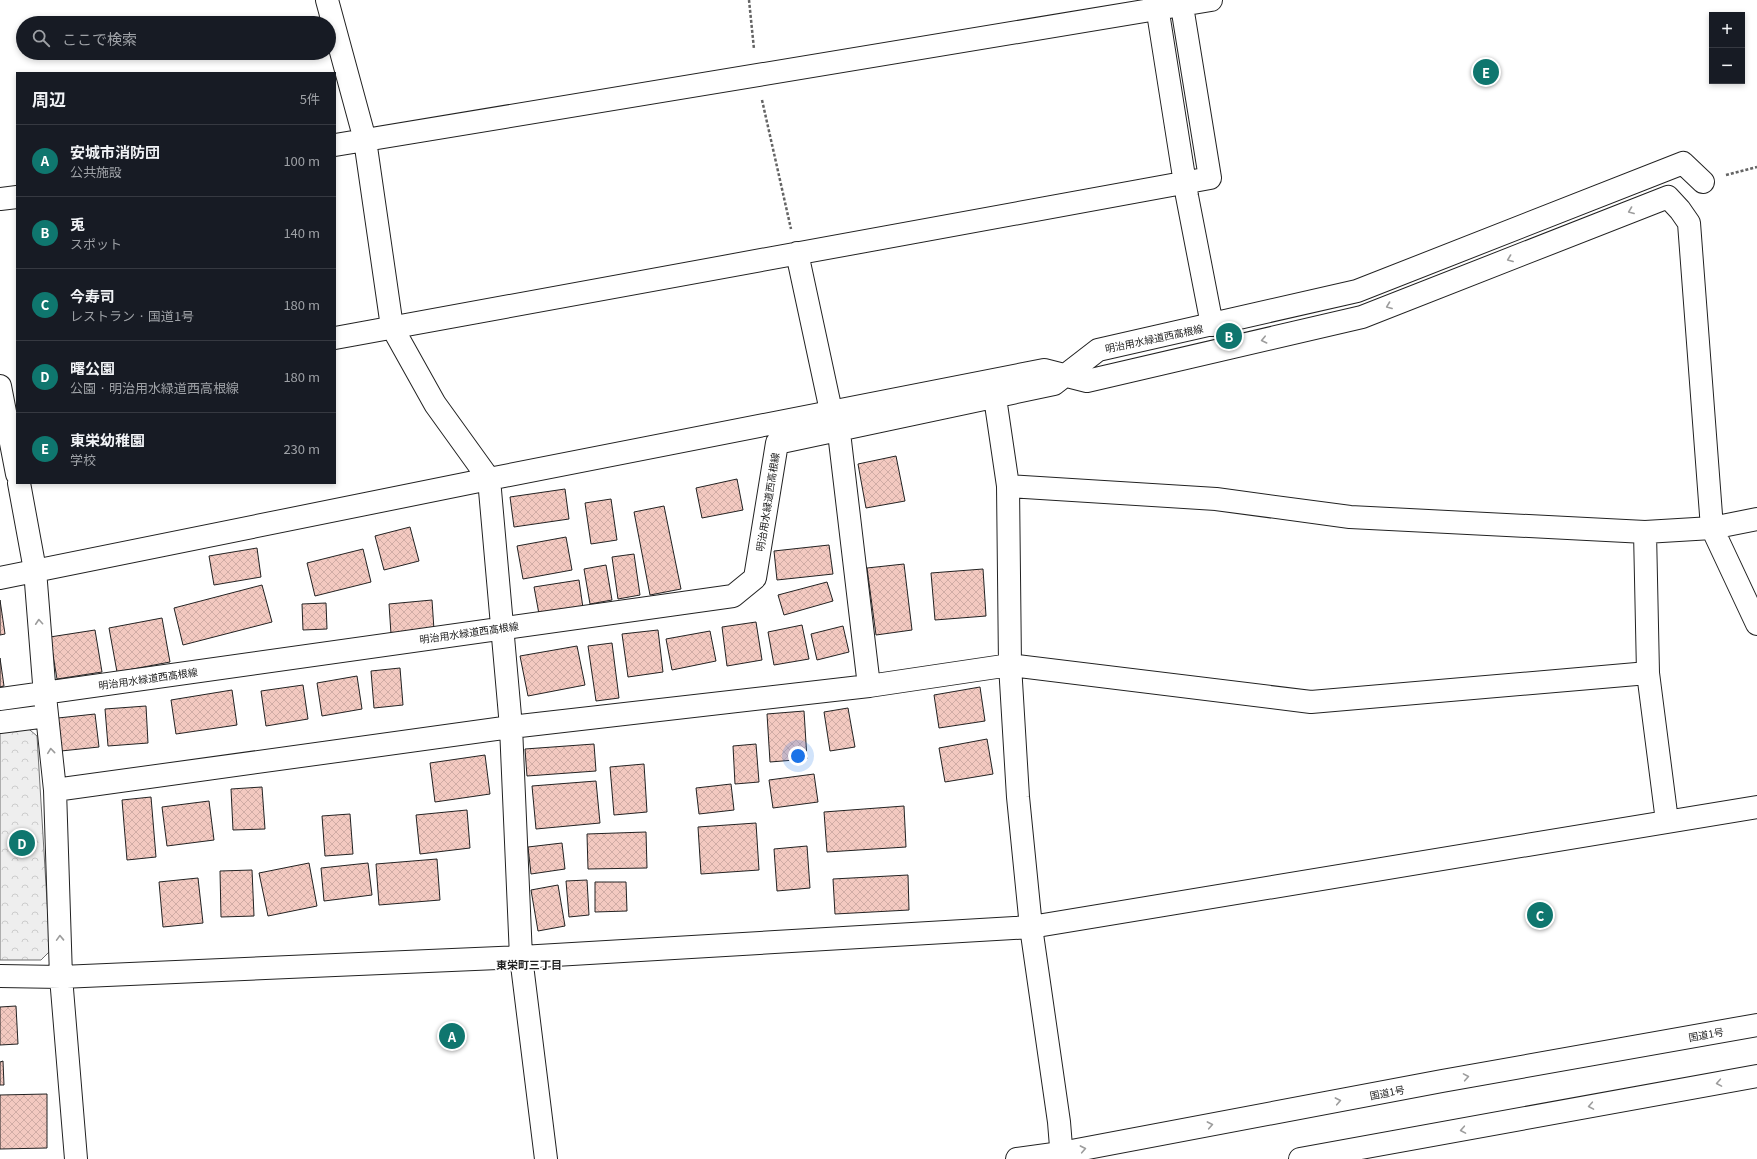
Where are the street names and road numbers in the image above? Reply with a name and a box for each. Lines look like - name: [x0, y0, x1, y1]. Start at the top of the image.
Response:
- street label: 明治用水緑道西高根線: [1104, 320, 1204, 356]
- street label: 明治用水緑道西高根線: [752, 451, 782, 553]
- street label: 明治用水緑道西高根線: [418, 618, 520, 646]
- street label: 明治用水緑道西高根線: [97, 664, 199, 692]
- street label: 国道1号: [1687, 1024, 1725, 1044]
- street label: 国道1号: [1368, 1081, 1406, 1103]

